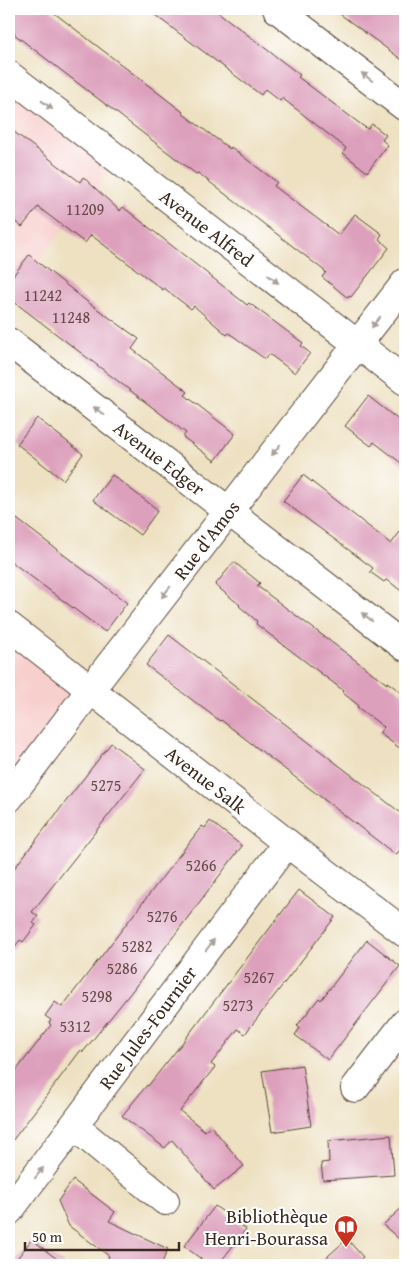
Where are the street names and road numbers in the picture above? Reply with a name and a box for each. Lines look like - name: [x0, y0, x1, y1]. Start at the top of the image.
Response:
- street label: Avenue Alfred: [154, 182, 260, 274]
- street label: Avenue Edger: [108, 414, 211, 502]
- street label: Rue d'Amos: [167, 494, 246, 585]
- street label: Avenue Salk: [160, 739, 253, 821]
- street label: Rue Jules-Fournier: [92, 960, 204, 1095]

